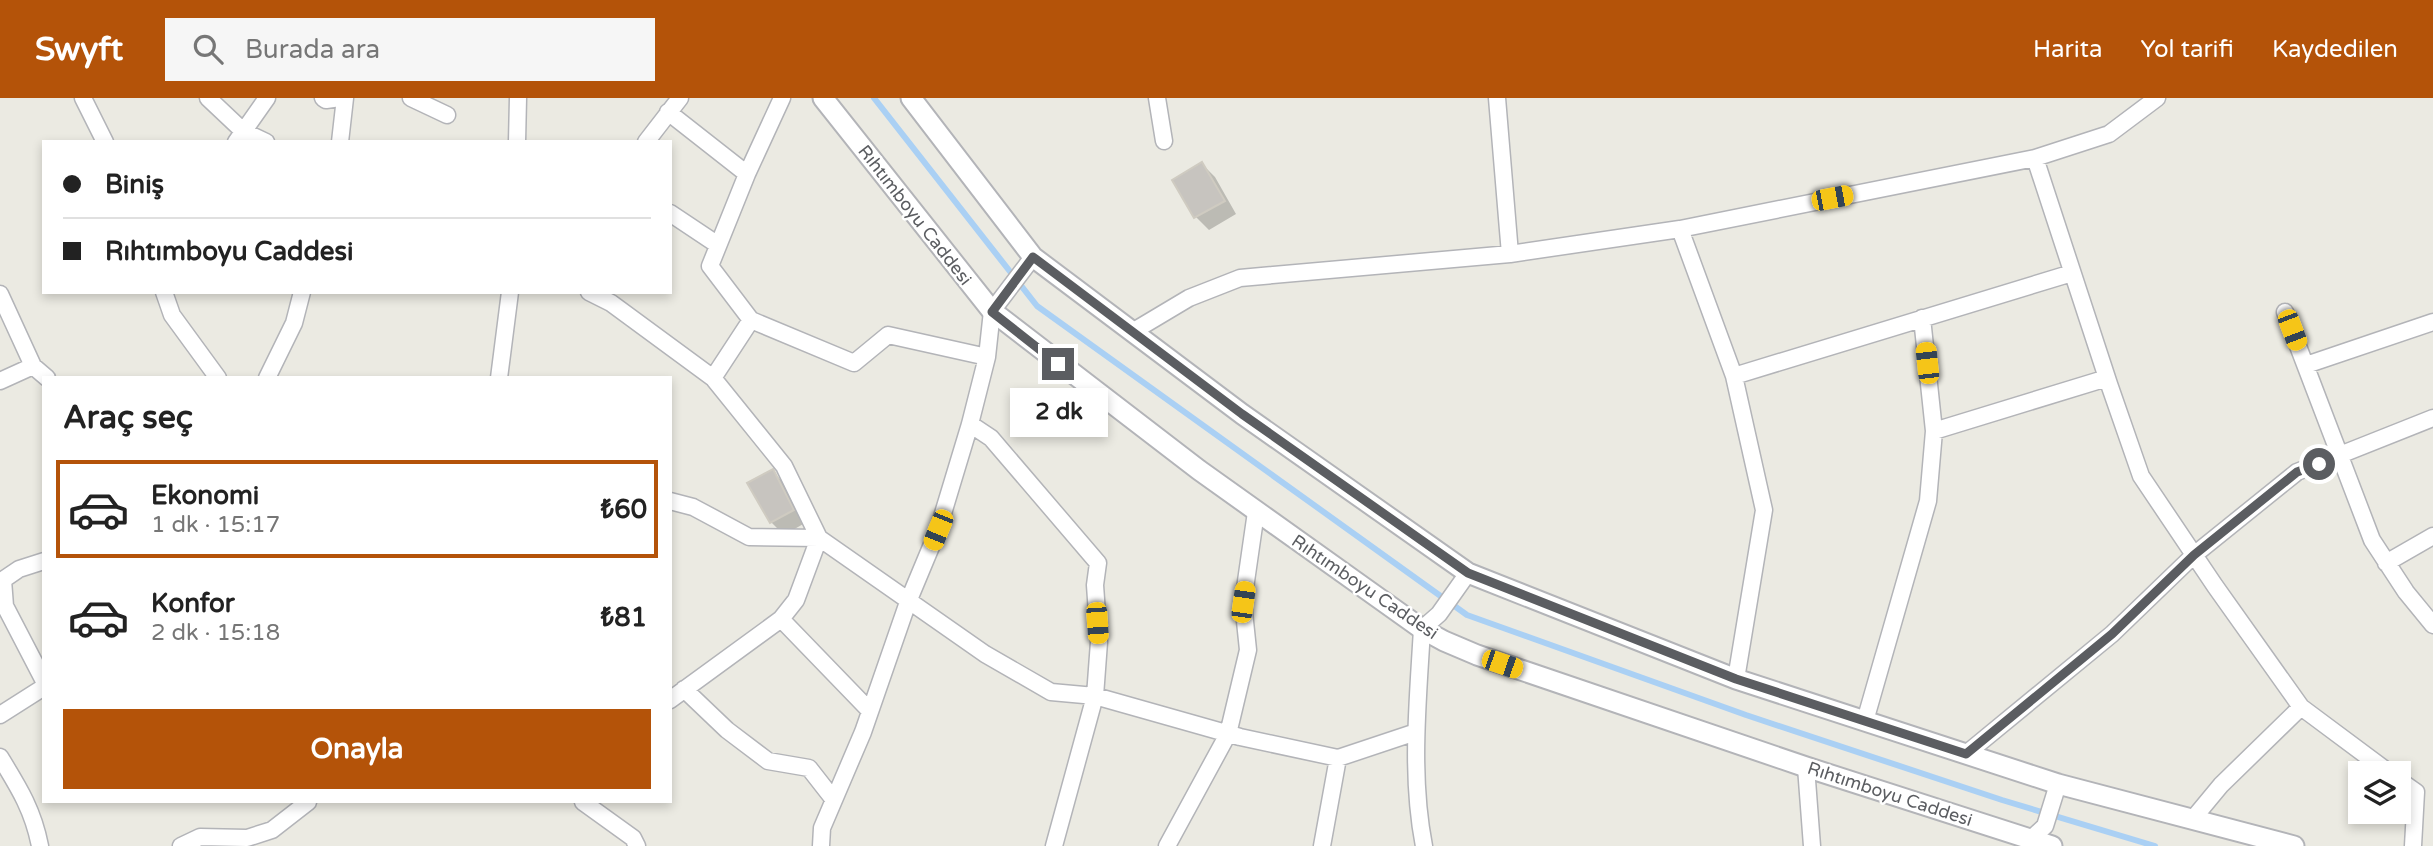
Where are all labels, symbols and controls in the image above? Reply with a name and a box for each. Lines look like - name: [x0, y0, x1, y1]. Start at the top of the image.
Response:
- search box: [165, 18, 655, 81]
- text: Swyft: [35, 30, 123, 69]
- icon: search: [189, 30, 227, 68]
- text: Burada ara: [245, 34, 380, 65]
- text: Harita: [2033, 35, 2102, 64]
- text: Yol tarifi: [2140, 35, 2234, 64]
- text: Kaydedilen: [2272, 35, 2398, 64]
- street label: Rıhtımboyu Caddesi: [853, 140, 977, 290]
- text: Biniş: [105, 169, 164, 200]
- car: [1810, 184, 1855, 212]
- text: Rıhtımboyu Caddesi: [105, 236, 354, 267]
- car: [2275, 307, 2310, 353]
- car: [1915, 341, 1940, 385]
- route end: [1042, 348, 1074, 380]
- callout: 2 dk: [1009, 388, 1107, 438]
- text: 2 dk: [1035, 398, 1083, 426]
- text: Araç seç: [63, 399, 193, 437]
- route start: [2303, 448, 2335, 480]
- icon: car: [67, 478, 130, 541]
- text: Ekonomi: [151, 480, 259, 511]
- text: ₺60: [601, 494, 647, 525]
- car: [921, 507, 956, 553]
- text: 1 dk · 15:17: [151, 511, 280, 539]
- street label: Rıhtımboyu Caddesi: [1288, 530, 1442, 644]
- car: [1230, 580, 1257, 624]
- icon: car: [67, 586, 130, 649]
- text: Konfor: [151, 588, 235, 619]
- car: [1086, 601, 1109, 645]
- text: ₺81: [601, 602, 647, 633]
- text: 2 dk · 15:18: [151, 619, 280, 647]
- car: [1479, 647, 1526, 681]
- button: Onayla: [63, 709, 651, 789]
- street label: Rıhtımboyu Caddesi: [1805, 757, 1975, 831]
- map controls: [2348, 761, 2411, 824]
- button: layers: [2348, 761, 2411, 824]

